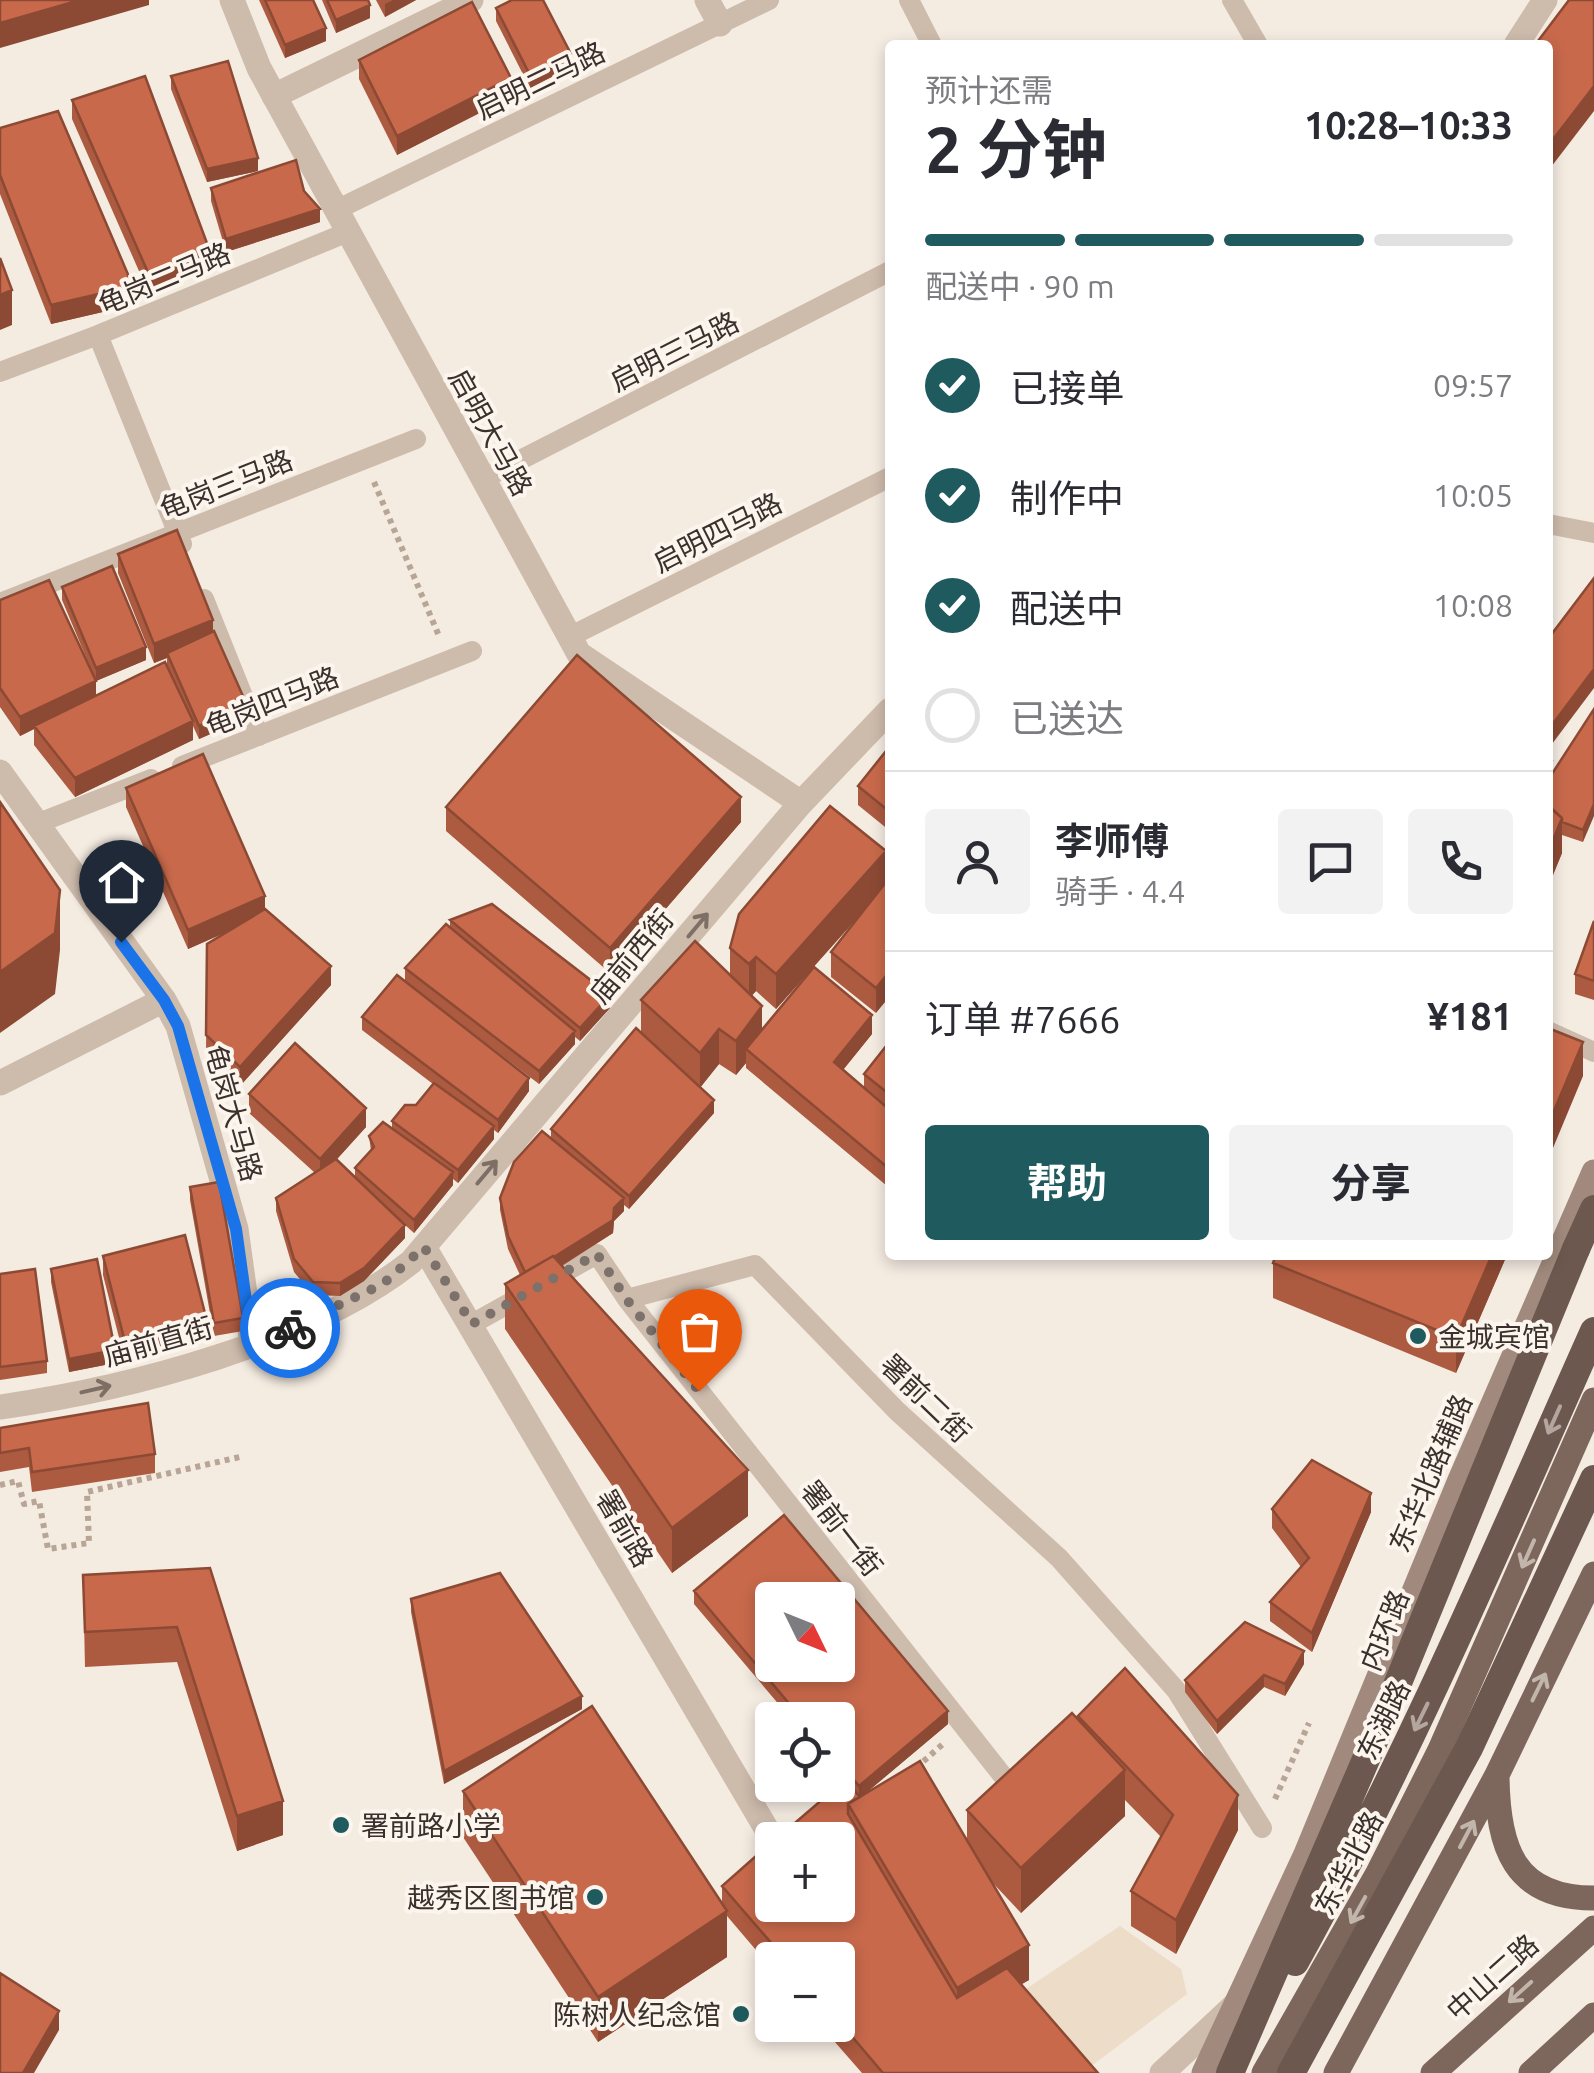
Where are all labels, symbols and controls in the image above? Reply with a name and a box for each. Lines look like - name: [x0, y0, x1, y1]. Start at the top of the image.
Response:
- street label: 启明二马路: [470, 35, 610, 125]
- text: 预计还需: [925, 72, 1053, 108]
- text: 10:28–10:33: [1304, 104, 1513, 146]
- text: 2 分钟: [925, 112, 1107, 185]
- street label: 龟岗二马路: [94, 236, 234, 320]
- text: 配送中 · 90 m: [925, 268, 1115, 304]
- street label: 启明三马路: [605, 305, 743, 397]
- icon: check: [925, 358, 980, 413]
- street label: 启明大马路: [444, 363, 538, 501]
- text: 已接单: [1010, 367, 1124, 409]
- text: 09:57: [1433, 367, 1513, 403]
- street label: 龟岗三马路: [155, 443, 297, 525]
- icon: check: [925, 468, 980, 523]
- text: 制作中: [1010, 477, 1124, 519]
- text: 10:05: [1433, 477, 1513, 513]
- street label: 启明四马路: [648, 486, 786, 578]
- icon: check: [925, 578, 980, 633]
- text: 配送中: [1010, 587, 1124, 629]
- text: 10:08: [1433, 587, 1513, 623]
- street label: 龟岗四马路: [201, 660, 343, 742]
- text: 已送达: [1010, 697, 1124, 739]
- button: person: [925, 809, 1030, 914]
- button: chat: [1278, 809, 1383, 914]
- button: phone: [1408, 809, 1513, 914]
- text: 李师傅: [1055, 820, 1169, 862]
- pin: [79, 840, 164, 943]
- icon: home: [94, 855, 149, 910]
- text: 骑手 · 4.4: [1055, 873, 1186, 909]
- street label: 庙前西街: [583, 903, 679, 1009]
- one-way arrow: [686, 912, 708, 938]
- text: ¥181: [1427, 995, 1513, 1037]
- text: 订单 #7666: [925, 998, 1120, 1040]
- street label: 龟岗大马路: [200, 1041, 268, 1185]
- button: 帮助: [925, 1125, 1209, 1240]
- button: 分享: [1229, 1125, 1513, 1240]
- one-way arrow: [476, 1160, 498, 1186]
- courier: [240, 1278, 340, 1378]
- pin: [657, 1289, 742, 1392]
- icon: bike: [263, 1301, 318, 1356]
- icon: bag: [672, 1304, 727, 1359]
- street label: 庙前直街: [100, 1311, 216, 1371]
- place label: 金城宾馆: [1438, 1321, 1550, 1352]
- marker: 金城宾馆: [1407, 1325, 1429, 1347]
- street label: 署前二街: [875, 1348, 977, 1448]
- one-way arrow: [79, 1379, 111, 1397]
- street label: 东华北路辅路: [1383, 1390, 1477, 1556]
- one-way arrow: [1544, 1404, 1563, 1434]
- street label: 署前一街: [795, 1474, 889, 1582]
- street label: 署前路: [591, 1484, 659, 1572]
- one-way arrow: [1518, 1538, 1536, 1569]
- north arrow: [755, 1582, 855, 1682]
- map controls: [755, 1582, 855, 2042]
- street label: 内环路: [1354, 1585, 1414, 1675]
- one-way arrow: [1531, 1673, 1550, 1703]
- street label: 东湖路: [1351, 1675, 1415, 1765]
- one-way arrow: [1411, 1701, 1430, 1731]
- button: locate: [755, 1702, 855, 1802]
- street label: 东华北路: [1308, 1806, 1388, 1920]
- place label: 署前路小学: [361, 1810, 501, 1841]
- marker: 署前路小学: [330, 1814, 352, 1836]
- one-way arrow: [1457, 1819, 1477, 1849]
- button: +: [755, 1822, 855, 1922]
- place label: 越秀区图书馆: [407, 1882, 575, 1913]
- marker: 越秀区图书馆: [584, 1886, 606, 1908]
- one-way arrow: [1347, 1895, 1367, 1924]
- street label: 中山二路: [1440, 1928, 1544, 2026]
- button: −: [755, 1942, 855, 2042]
- one-way arrow: [1508, 1980, 1533, 2003]
- place label: 陈树人纪念馆: [553, 1999, 721, 2030]
- marker: 陈树人纪念馆: [730, 2003, 752, 2025]

